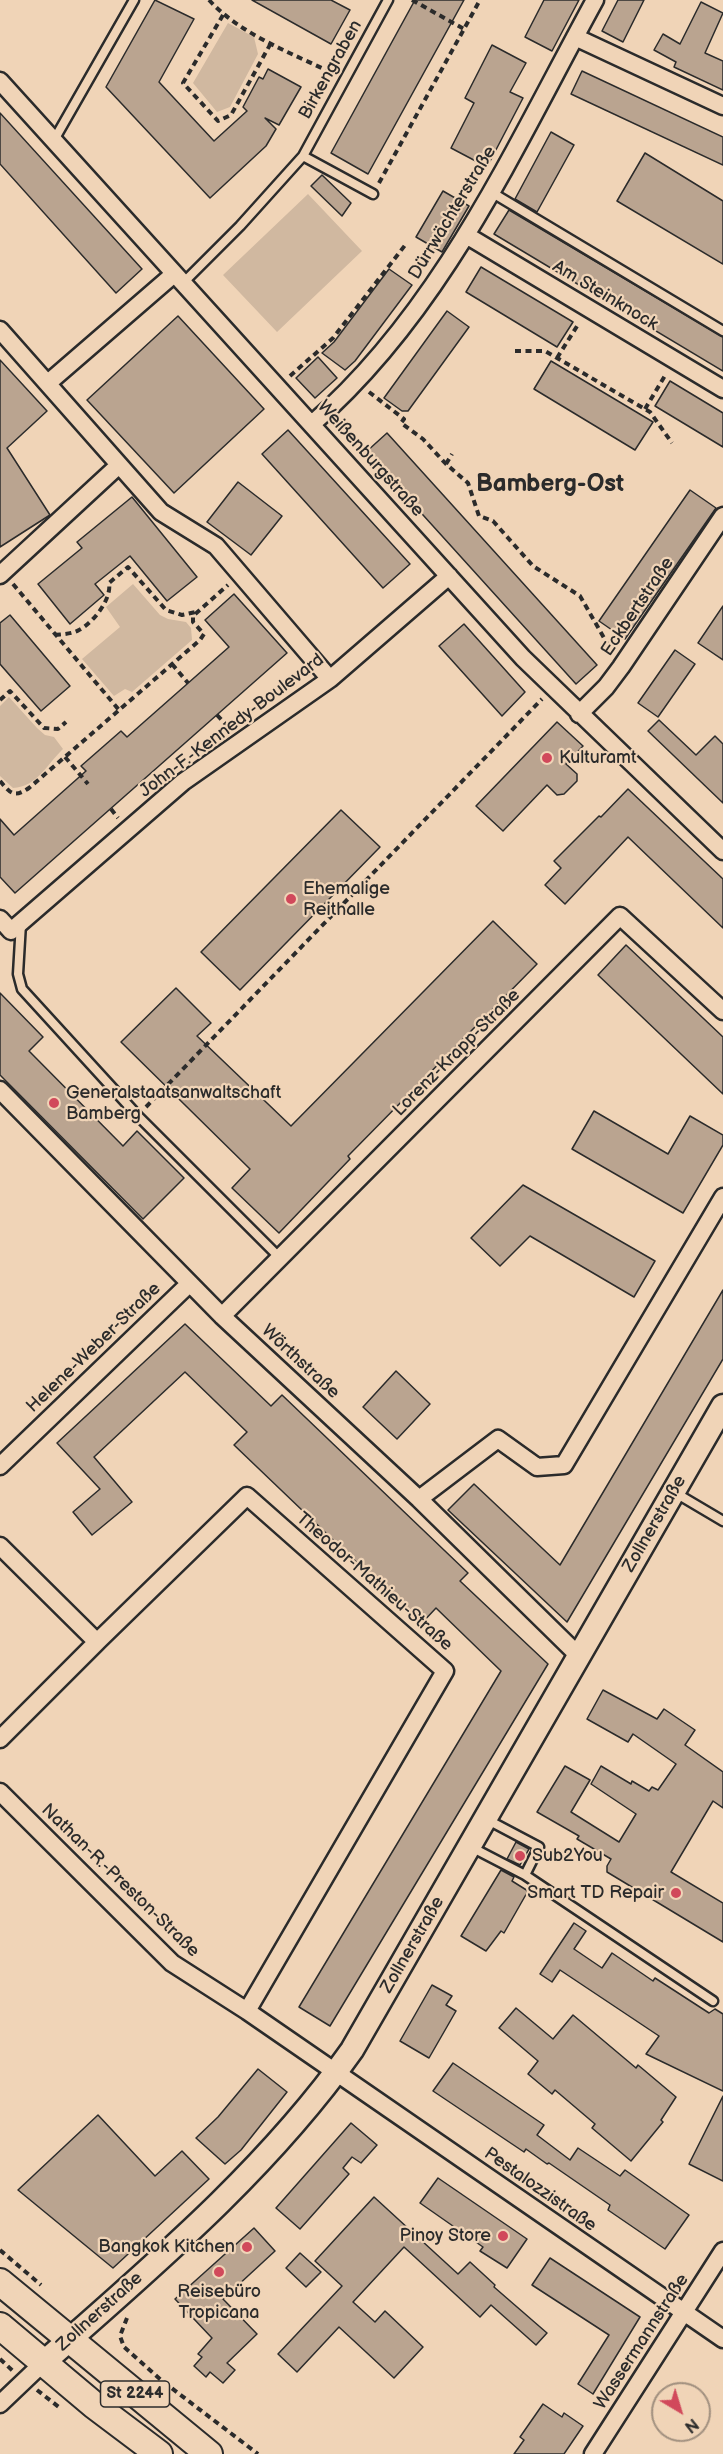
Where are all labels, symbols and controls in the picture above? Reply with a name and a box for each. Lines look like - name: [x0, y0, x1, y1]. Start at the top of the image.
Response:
- street label: Birkengraben: [295, 17, 367, 123]
- street label: Dürrwächterstraße: [405, 142, 501, 284]
- street label: Am Steinknock: [548, 256, 662, 336]
- street label: Weißenburgstraße: [312, 396, 428, 522]
- district label: Bamberg-Ost: [476, 471, 624, 499]
- street label: Eckbertstraße: [597, 553, 679, 661]
- street label: John-F.-Kennedy-Boulevard: [135, 650, 329, 802]
- place label: Kulturamt: [559, 747, 636, 769]
- marker: Kulturamt: [540, 751, 554, 765]
- place label: Ehemalige Reithalle: [303, 878, 390, 920]
- marker: Ehemalige Reithalle: [284, 892, 298, 906]
- street label: Lorenz-Krapp-Straße: [389, 985, 525, 1121]
- place label: Generalstaatsanwaltschaft Bamberg: [66, 1082, 281, 1124]
- marker: Generalstaatsanwaltschaft Bamberg: [47, 1096, 61, 1110]
- street label: Helene-Weber-Straße: [22, 1278, 166, 1418]
- street label: Wörthstraße: [256, 1320, 344, 1404]
- street label: Zollnerstraße: [619, 1472, 691, 1576]
- street label: Theodor-Mathieu-Straße: [291, 1508, 457, 1656]
- street label: Nathan-R.-Preston-Straße: [36, 1800, 204, 1962]
- place label: Sub2You: [532, 1845, 603, 1867]
- marker: Sub2You: [513, 1849, 527, 1863]
- place label: Smart TD Repair: [527, 1882, 664, 1904]
- marker: Smart TD Repair: [669, 1886, 683, 1900]
- street label: Zollnerstraße: [377, 1893, 449, 1997]
- street label: Pestalozzistraße: [480, 2143, 600, 2237]
- place label: Pinoy Store: [399, 2225, 491, 2247]
- marker: Pinoy Store: [496, 2229, 510, 2243]
- place label: Bangkok Kitchen: [98, 2236, 235, 2258]
- marker: Bangkok Kitchen: [240, 2240, 254, 2254]
- marker: Reisebüro Tropicana: [212, 2265, 226, 2279]
- street label: Zollnerstraße: [53, 2268, 147, 2356]
- street label: Wassermannstraße: [590, 2270, 694, 2414]
- place label: Reisebüro Tropicana: [177, 2281, 261, 2324]
- road number: St 2244: [100, 2381, 170, 2407]
- north arrow: [651, 2382, 711, 2442]
- text: N: [681, 2414, 702, 2436]

